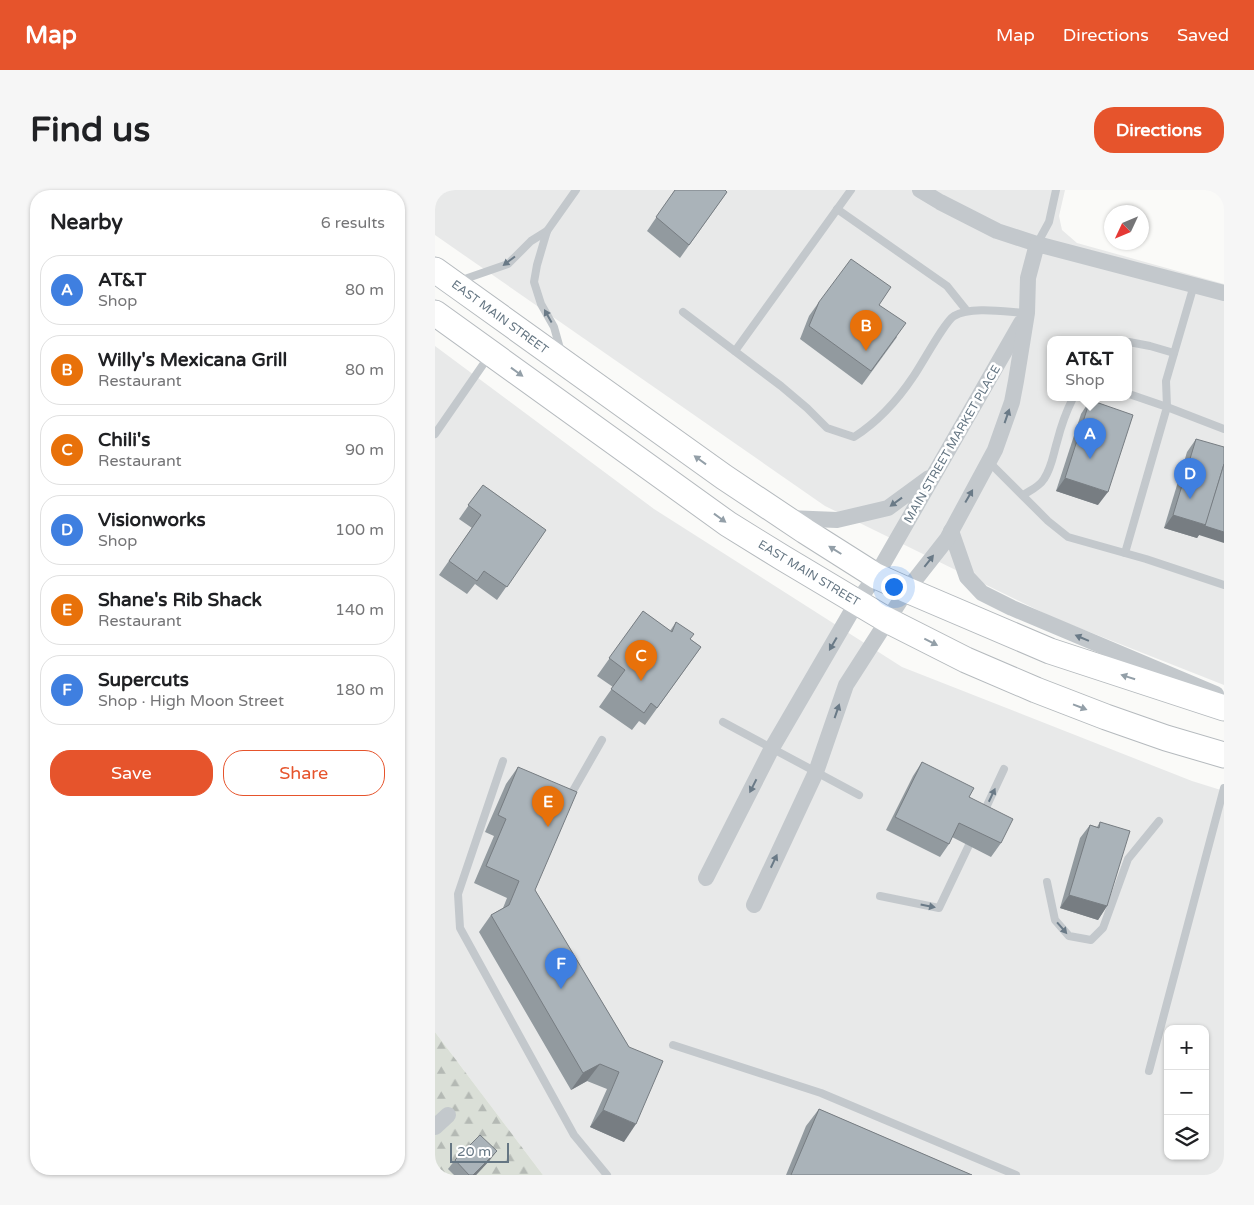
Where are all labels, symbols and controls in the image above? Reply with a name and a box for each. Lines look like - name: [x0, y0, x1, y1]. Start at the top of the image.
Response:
- text: Map: [25, 21, 77, 50]
- text: Map: [996, 24, 1035, 46]
- text: Directions: [1063, 24, 1149, 46]
- text: Saved: [1177, 24, 1229, 46]
- button: Directions: [1094, 107, 1224, 153]
- text: Find us: [30, 109, 150, 151]
- north arrow: [1104, 205, 1149, 250]
- text: Nearby: [50, 210, 123, 235]
- text: 6 results: [321, 213, 385, 233]
- one-way arrow: [502, 256, 516, 266]
- text: AT&T: [98, 269, 146, 291]
- street label: EAST MAIN STREET: [449, 277, 552, 357]
- text: A: [61, 280, 73, 300]
- text: 80 m: [345, 280, 384, 300]
- text: Shop: [98, 291, 137, 311]
- one-way arrow: [543, 309, 552, 322]
- pin: B: [850, 310, 882, 351]
- popup: [1047, 336, 1132, 401]
- text: AT&T: [1065, 348, 1114, 370]
- text: Willy's Mexicana Grill: [98, 349, 287, 371]
- text: B: [61, 360, 73, 380]
- text: 80 m: [345, 360, 384, 380]
- street label: MAIN STREET MARKET PLACE: [901, 362, 1003, 525]
- one-way arrow: [510, 367, 524, 377]
- text: Shop: [1065, 370, 1105, 390]
- text: Restaurant: [98, 371, 182, 391]
- one-way arrow: [1003, 409, 1011, 424]
- pin: A: [1074, 418, 1106, 459]
- text: Chili's: [98, 429, 150, 451]
- text: C: [61, 440, 73, 460]
- text: 90 m: [345, 440, 384, 460]
- text: Restaurant: [98, 451, 182, 471]
- one-way arrow: [694, 454, 707, 465]
- pin: D: [1174, 458, 1206, 499]
- one-way arrow: [965, 490, 974, 503]
- one-way arrow: [890, 497, 903, 508]
- text: Visionworks: [98, 509, 206, 531]
- one-way arrow: [713, 513, 727, 523]
- text: D: [61, 520, 73, 540]
- text: 100 m: [335, 520, 384, 540]
- text: Shop: [98, 531, 137, 551]
- street label: EAST MAIN STREET: [756, 537, 863, 609]
- one-way arrow: [828, 545, 842, 554]
- one-way arrow: [924, 555, 935, 568]
- your location: [881, 574, 907, 600]
- text: Shane's Rib Shack: [98, 589, 262, 611]
- text: E: [62, 600, 72, 620]
- text: 140 m: [335, 600, 384, 620]
- text: Restaurant: [98, 611, 182, 631]
- one-way arrow: [1075, 633, 1089, 641]
- one-way arrow: [829, 637, 837, 652]
- one-way arrow: [924, 638, 938, 646]
- pin: C: [625, 640, 657, 681]
- text: Supercuts: [98, 669, 189, 691]
- one-way arrow: [1120, 673, 1135, 680]
- text: F: [62, 680, 72, 700]
- text: 180 m: [335, 680, 384, 700]
- text: Shop · High Moon Street: [98, 691, 284, 711]
- one-way arrow: [834, 704, 841, 719]
- one-way arrow: [1072, 704, 1087, 711]
- button: Save: [50, 750, 213, 796]
- button: Share: [223, 750, 385, 796]
- one-way arrow: [749, 779, 757, 793]
- pin: E: [532, 786, 564, 827]
- one-way arrow: [989, 788, 997, 802]
- one-way arrow: [771, 854, 779, 868]
- one-way arrow: [920, 902, 936, 910]
- one-way arrow: [1056, 921, 1067, 934]
- pin: F: [545, 948, 577, 989]
- map controls: [1164, 1025, 1209, 1160]
- button: +: [1164, 1025, 1209, 1070]
- button: −: [1164, 1070, 1209, 1115]
- button: layers: [1164, 1115, 1209, 1160]
- scale bar: [450, 1140, 509, 1163]
- text: 20 m: [457, 1143, 491, 1160]

